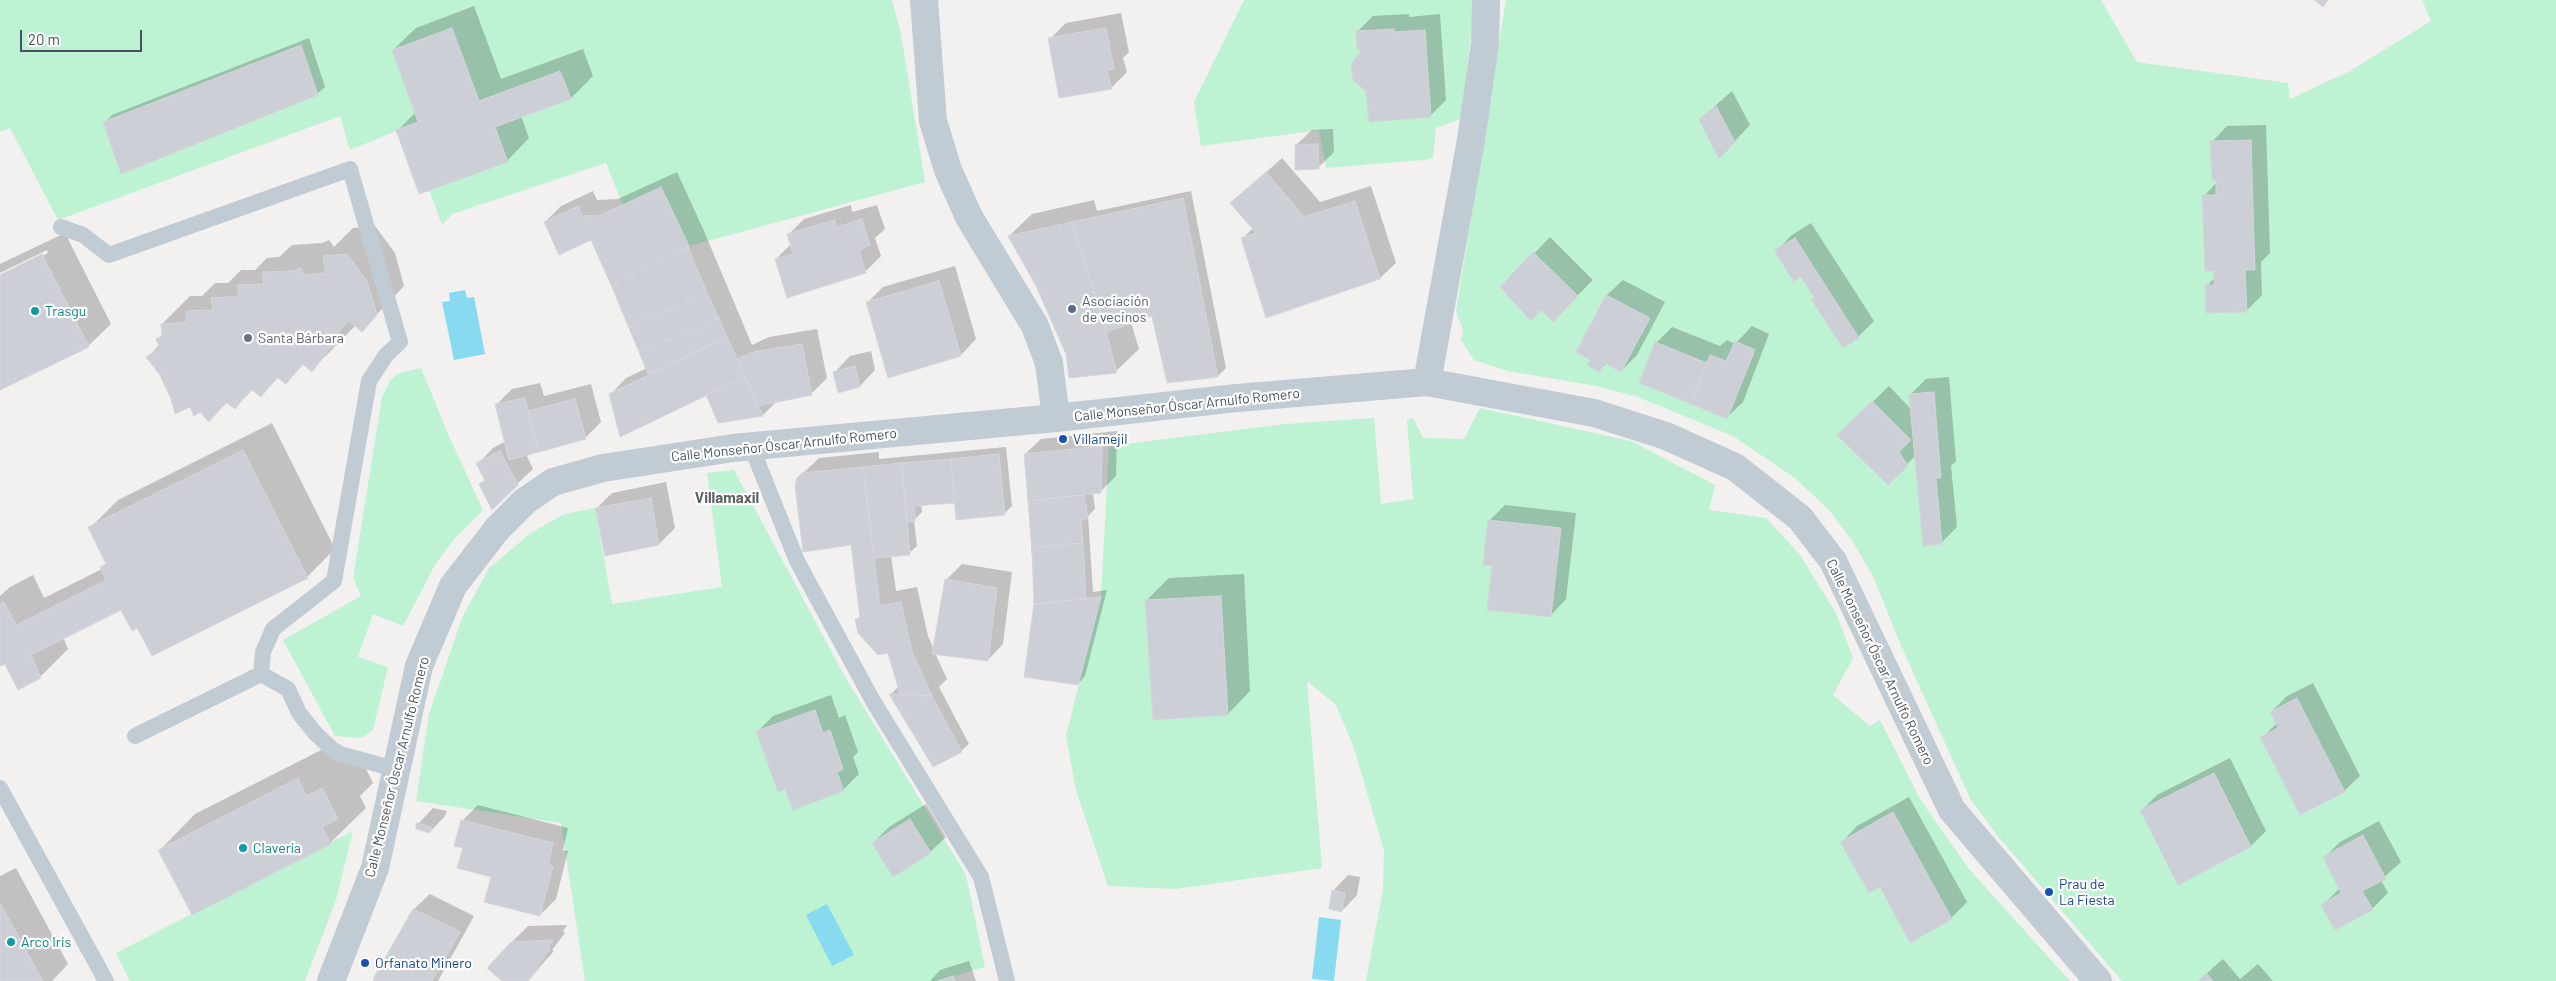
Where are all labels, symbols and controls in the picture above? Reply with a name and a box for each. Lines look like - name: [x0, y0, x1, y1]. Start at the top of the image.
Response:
- scale bar: [22, 20, 145, 52]
- text: 20 m: [28, 30, 60, 48]
- place label: Asociación de vecinos: [1082, 293, 1149, 326]
- place label: Trasgu: [45, 303, 86, 319]
- marker: Asociación de vecinos: [1066, 303, 1078, 315]
- marker: Trasgu: [29, 305, 41, 317]
- place label: Santa Bárbara: [258, 330, 344, 346]
- marker: Santa Bárbara: [242, 332, 254, 344]
- street label: Calle Monseñor Óscar Arnulfo Romero: [1073, 385, 1301, 425]
- street label: Calle Monseñor Óscar Arnulfo Romero: [670, 425, 898, 465]
- place label: Villamejil: [1073, 431, 1128, 447]
- marker: Villamejil: [1057, 433, 1069, 445]
- district label: Villamaxil: [695, 489, 759, 507]
- street label: Calle Monseñor Óscar Arnulfo Romero: [1823, 556, 1937, 768]
- street label: Calle Monseñor Óscar Arnulfo Romero: [361, 655, 433, 879]
- place label: Clavería: [253, 840, 301, 856]
- marker: Clavería: [237, 842, 249, 854]
- place label: Prau de La Fiesta: [2059, 876, 2115, 909]
- marker: Prau de La Fiesta: [2043, 886, 2055, 898]
- place label: Arco Iris: [21, 934, 71, 950]
- marker: Arco Iris: [5, 936, 17, 948]
- place label: Orfanato Minero: [375, 955, 472, 971]
- marker: Orfanato Minero: [359, 957, 371, 969]

